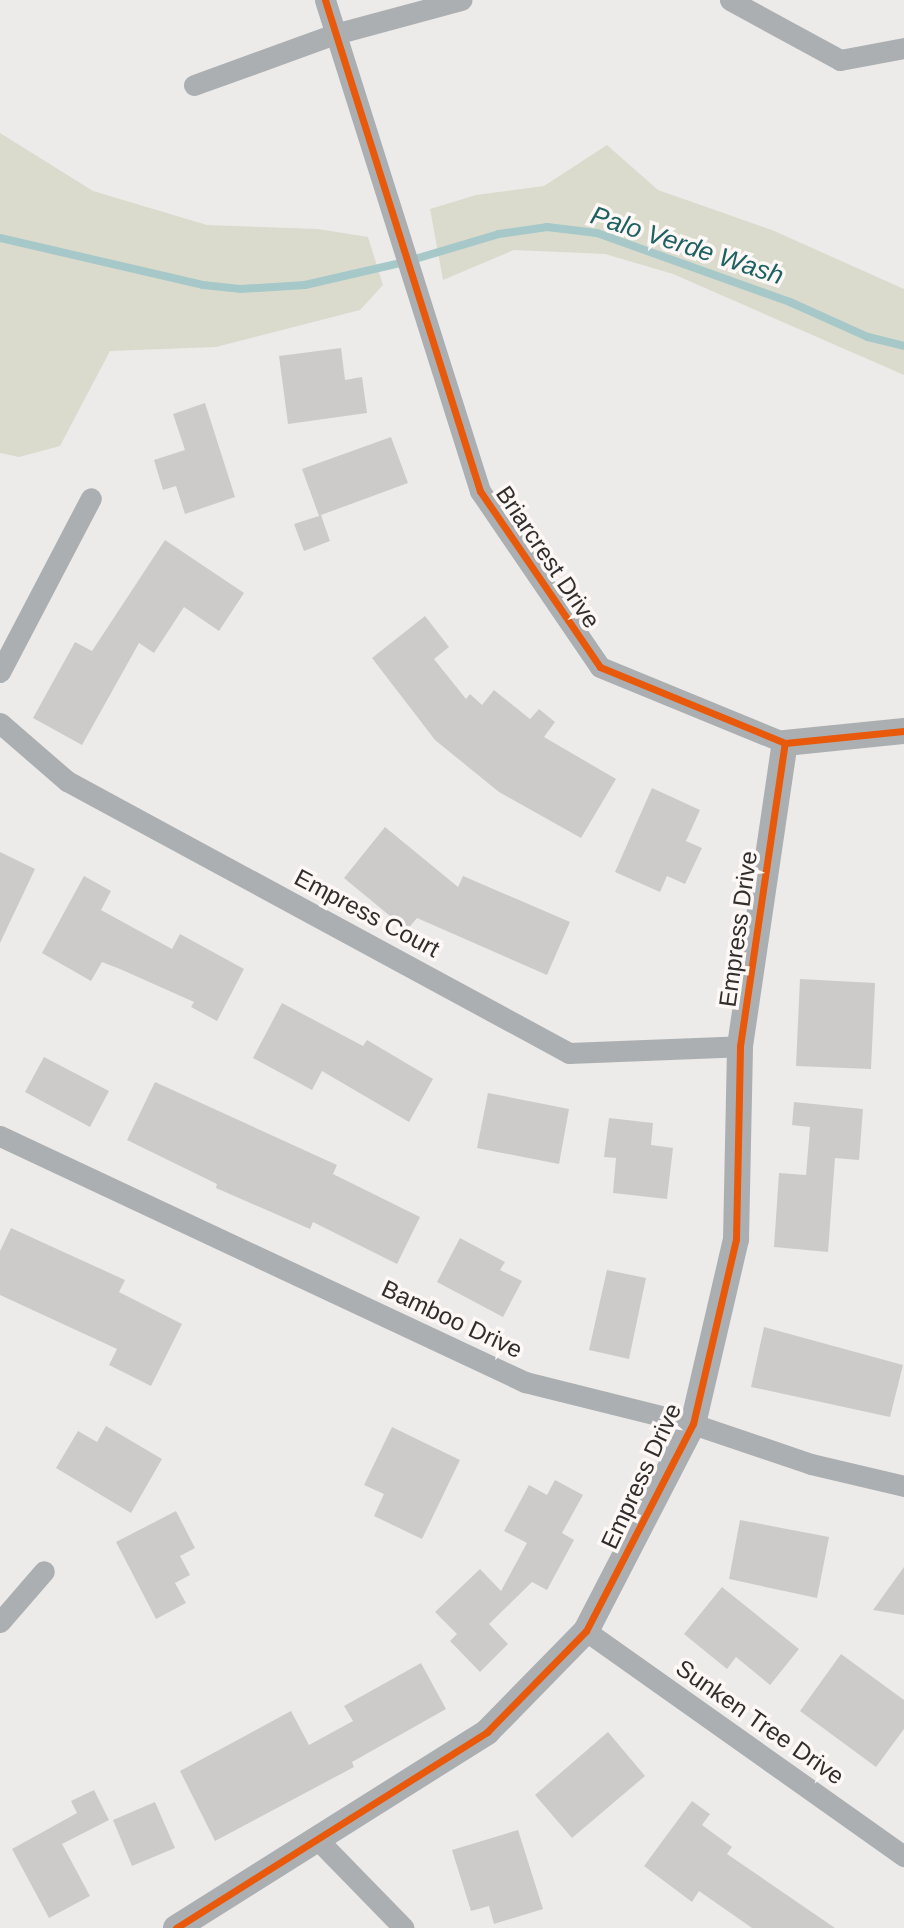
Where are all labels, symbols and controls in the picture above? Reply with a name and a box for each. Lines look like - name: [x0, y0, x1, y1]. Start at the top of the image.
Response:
- water label: Palo Verde Wash: [587, 200, 787, 292]
- street label: Briarcrest Drive: [490, 480, 606, 634]
- street label: Empress Drive: [713, 849, 763, 1009]
- street label: Empress Court: [290, 863, 444, 963]
- street label: Bamboo Drive: [377, 1274, 527, 1364]
- street label: Empress Drive: [595, 1399, 687, 1553]
- street label: Sunken Tree Drive: [670, 1653, 850, 1791]

